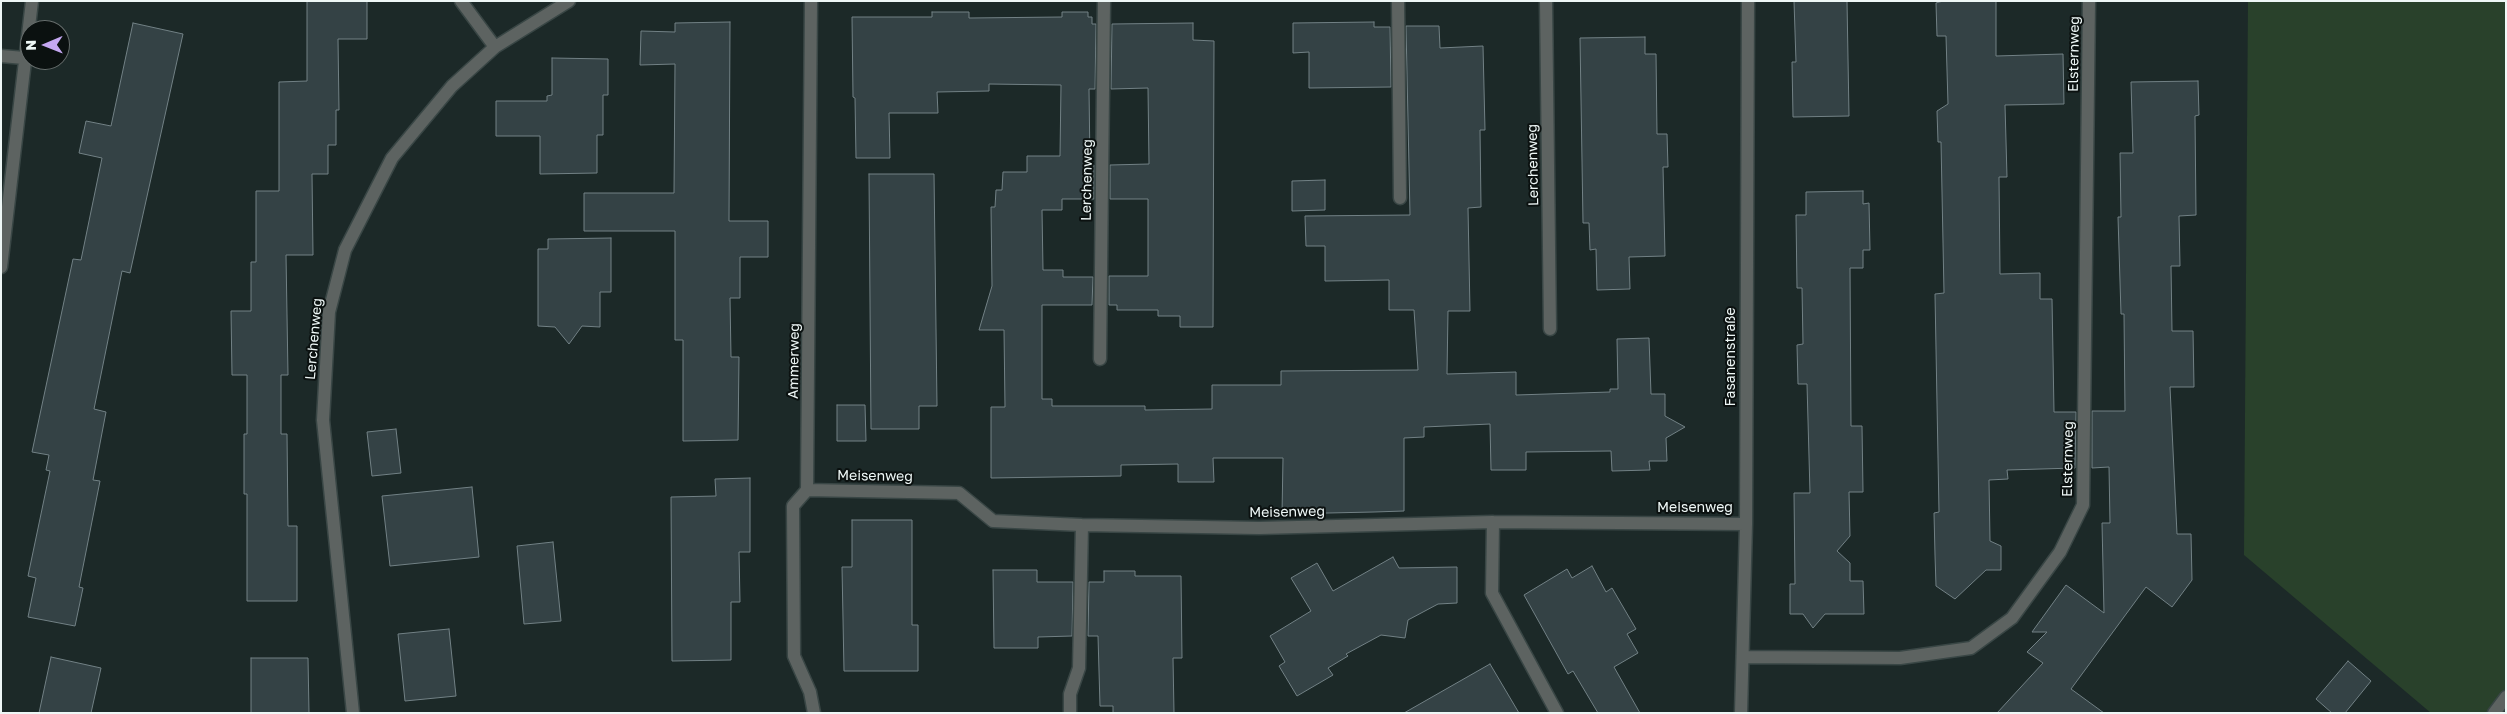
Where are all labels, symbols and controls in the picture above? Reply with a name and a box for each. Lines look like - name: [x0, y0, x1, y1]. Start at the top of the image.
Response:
- street label: Elsternweg: [2065, 16, 2083, 92]
- north arrow: [20, 20, 70, 70]
- text: N: [22, 40, 39, 51]
- street label: Lerchenweg: [1524, 124, 1542, 206]
- street label: Lerchenweg: [1078, 139, 1096, 221]
- street label: Lerchenweg: [302, 297, 326, 381]
- street label: Fasanenstraße: [1723, 307, 1739, 407]
- street label: Ammerweg: [785, 323, 803, 399]
- street label: Elsternweg: [2059, 421, 2077, 497]
- street label: Meisenweg: [837, 467, 913, 485]
- street label: Meisenweg: [1657, 500, 1733, 516]
- street label: Meisenweg: [1249, 503, 1325, 521]

